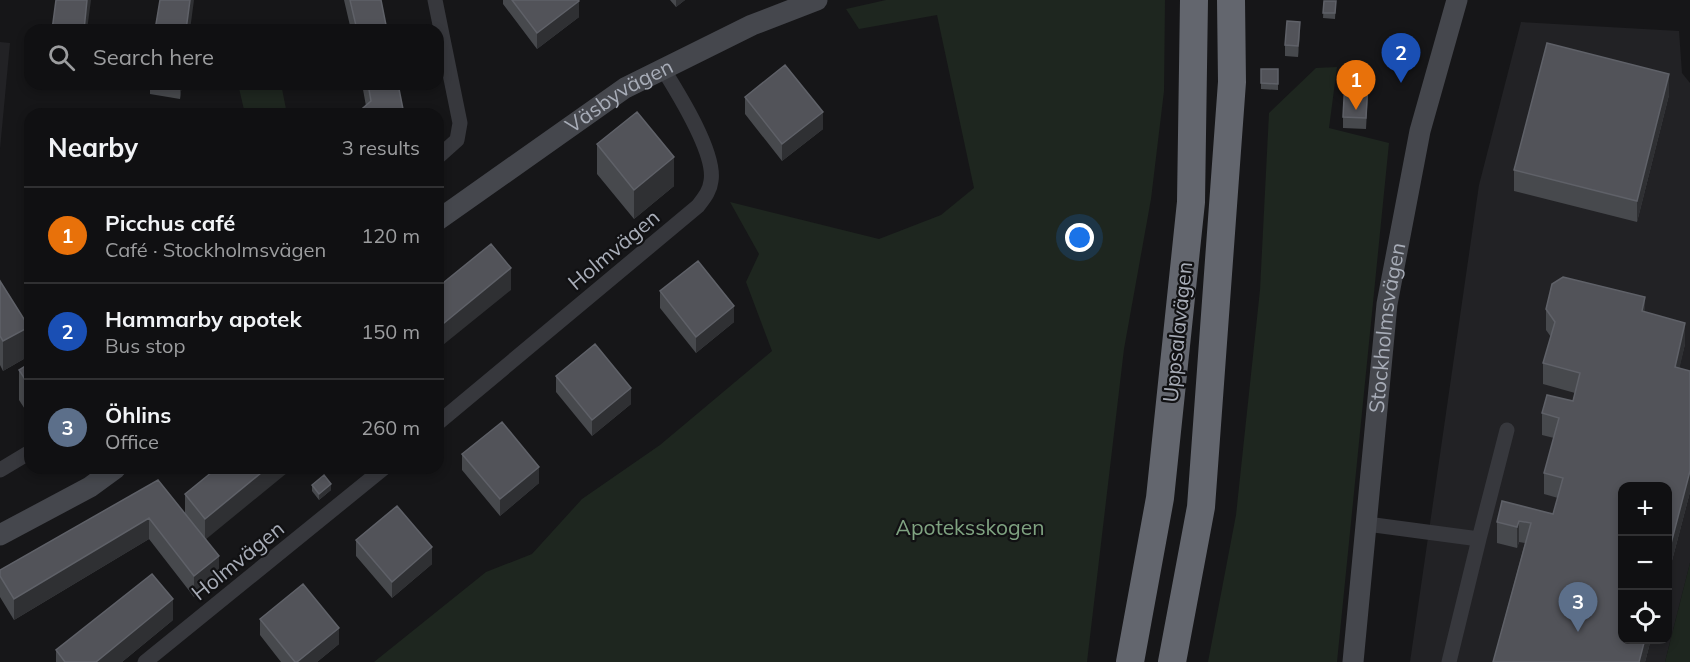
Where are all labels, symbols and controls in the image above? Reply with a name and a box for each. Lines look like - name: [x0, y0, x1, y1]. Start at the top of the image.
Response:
- search box: [24, 24, 444, 90]
- pin: 2: [1382, 34, 1420, 83]
- icon: search: [45, 41, 78, 74]
- text: Search here: [93, 43, 214, 71]
- street label: Väsbyvägen: [560, 52, 677, 138]
- pin: 1: [1336, 60, 1376, 110]
- text: Nearby: [48, 131, 138, 164]
- text: 3 results: [342, 135, 420, 160]
- street label: Holmvägen: [562, 203, 664, 295]
- text: Picchus café: [105, 209, 235, 237]
- text: 1: [62, 223, 74, 248]
- text: 120 m: [361, 223, 420, 248]
- your location: [1065, 223, 1094, 252]
- text: Café · Stockholmsvägen: [105, 237, 326, 262]
- street label: Stockholmsvägen: [1363, 240, 1410, 414]
- street label: Uppsalavägen: [1157, 260, 1197, 403]
- text: Hammarby apotek: [105, 305, 302, 333]
- text: 2: [62, 319, 74, 344]
- text: 150 m: [361, 319, 420, 344]
- text: Bus stop: [105, 333, 185, 358]
- text: Öhlins: [105, 401, 171, 429]
- text: 3: [62, 415, 74, 440]
- text: 260 m: [361, 415, 420, 440]
- text: Office: [105, 429, 159, 454]
- map controls: [1618, 482, 1672, 644]
- button: +: [1618, 482, 1672, 536]
- park label: Apoteksskogen: [896, 514, 1044, 540]
- street label: Holmvägen: [186, 515, 289, 605]
- button: −: [1618, 536, 1672, 590]
- pin: 3: [1558, 582, 1598, 632]
- button: locate: [1618, 590, 1672, 644]

